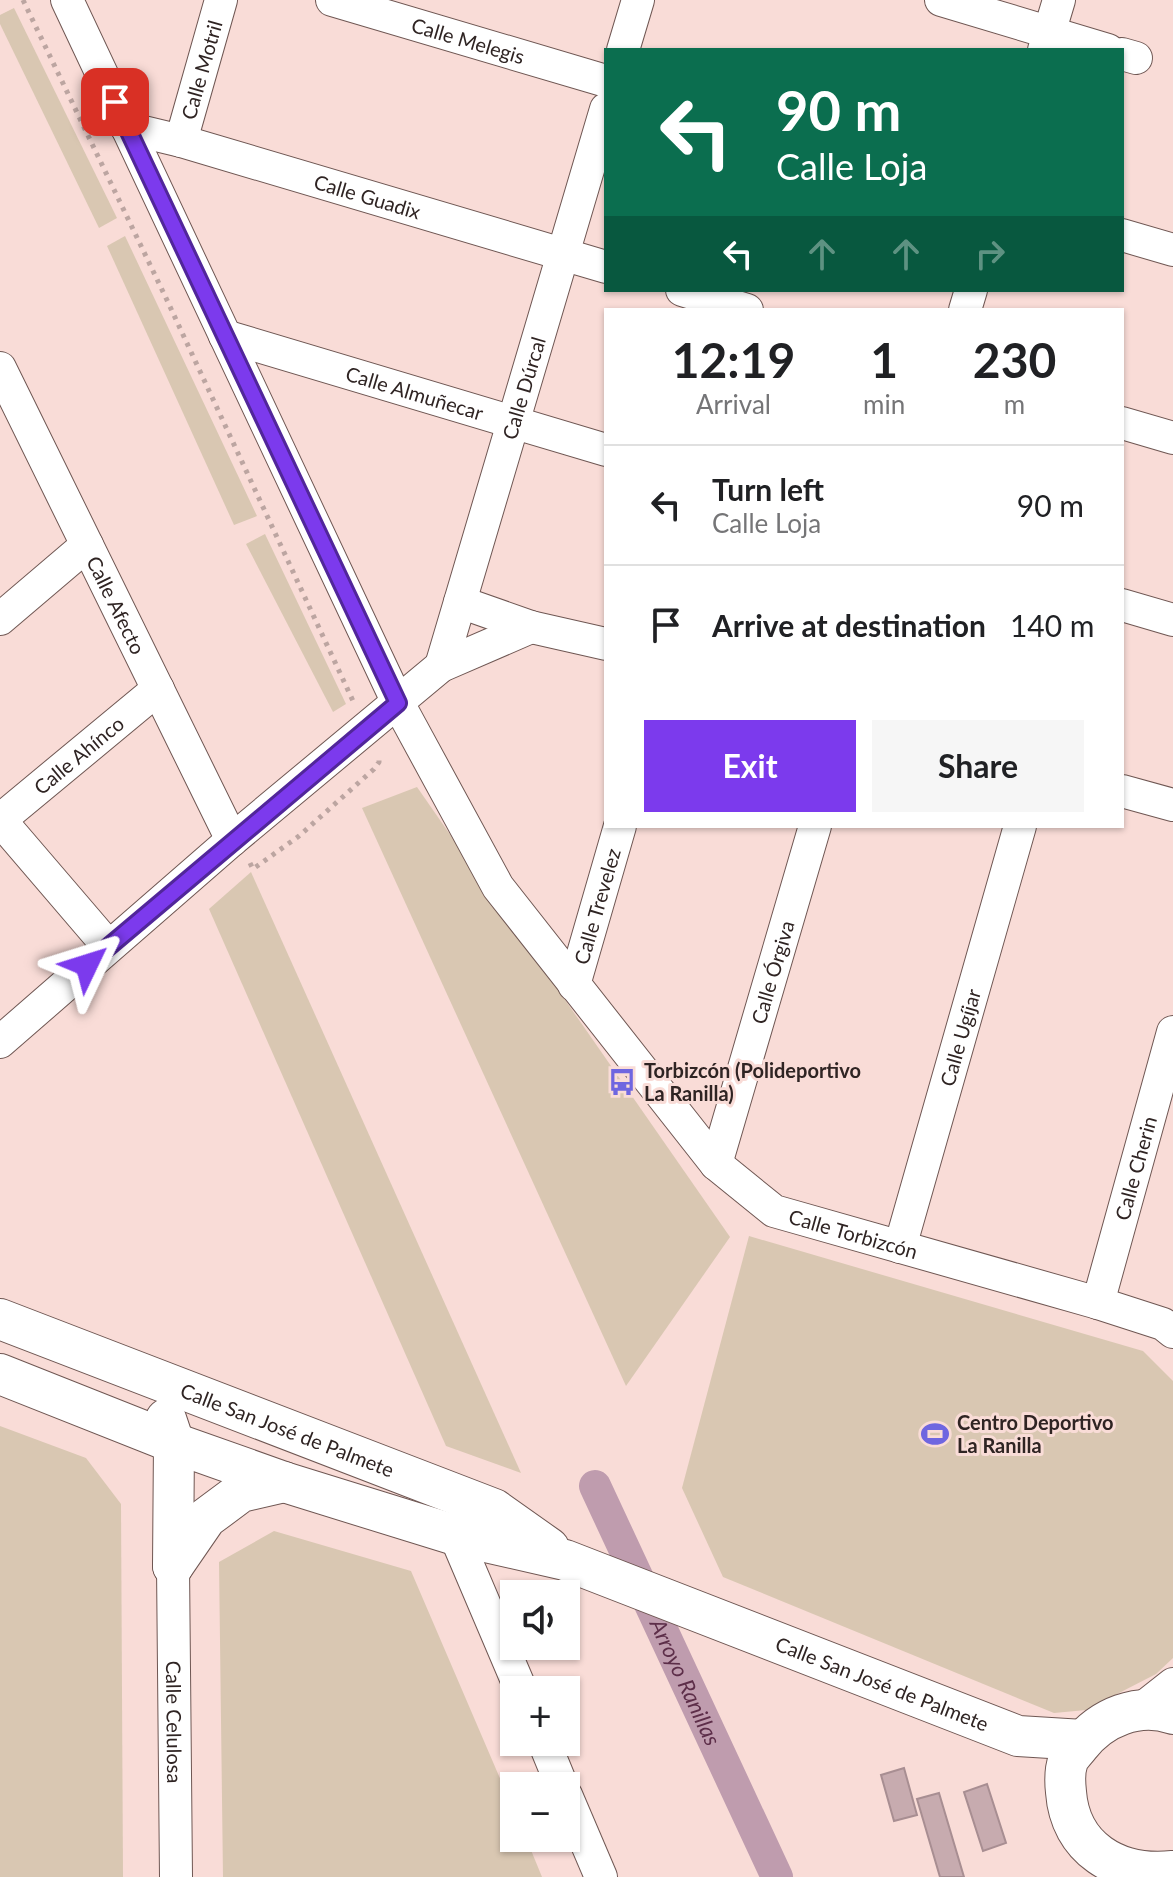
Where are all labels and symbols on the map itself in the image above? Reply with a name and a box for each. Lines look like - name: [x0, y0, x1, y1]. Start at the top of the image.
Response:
- street label: Calle Melegis: [409, 12, 527, 68]
- street label: Calle Motril: [176, 18, 227, 122]
- pin: [81, 68, 149, 136]
- street label: Calle Guadix: [311, 169, 424, 223]
- street label: Calle Dúrcal: [497, 334, 550, 442]
- street label: Calle Almuñecar: [343, 361, 487, 425]
- street label: Calle Afecto: [82, 552, 151, 658]
- street label: Calle Ahínco: [29, 711, 128, 799]
- street label: Calle Trevelez: [569, 845, 625, 967]
- street label: Calle Órgiva: [746, 918, 799, 1027]
- position arrow: [45, 923, 129, 1007]
- street label: Calle Ugíjar: [935, 985, 985, 1089]
- place label: Torbizcón (Polideportivo La Ranilla): [644, 1058, 861, 1105]
- bus stop icon: Torbizcón (Polideportivo La Ranilla): [607, 1067, 637, 1097]
- street label: Calle Cherin: [1110, 1113, 1161, 1223]
- street label: Calle Torbizcón: [786, 1204, 920, 1263]
- street label: Calle San José de Palmete: [177, 1378, 398, 1481]
- place label: Centro Deportivo La Ranilla: [957, 1410, 1113, 1457]
- sports icon: Centro Deportivo La Ranilla: [920, 1419, 950, 1449]
- water label: Arroyo Ranillas: [645, 1613, 727, 1750]
- street label: Calle San José de Palmete: [772, 1631, 992, 1735]
- street label: Calle Celulosa: [162, 1660, 187, 1784]

